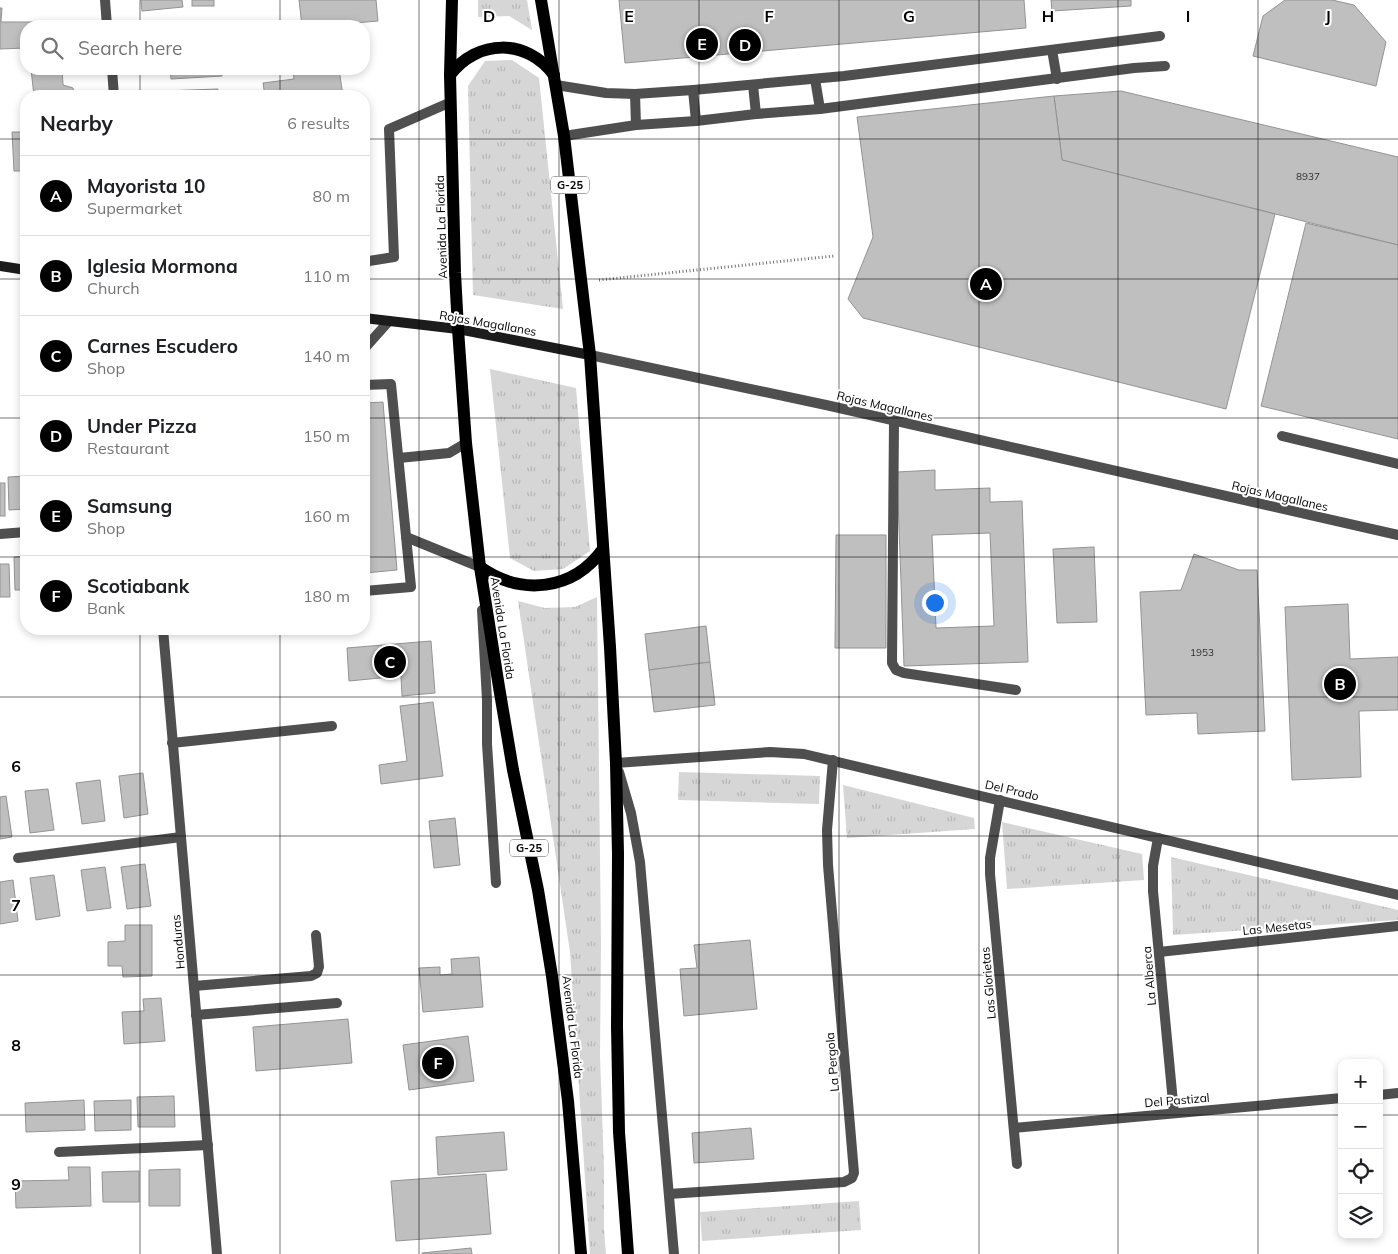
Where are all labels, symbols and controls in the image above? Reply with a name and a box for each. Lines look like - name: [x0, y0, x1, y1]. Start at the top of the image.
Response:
- text: D: [483, 6, 495, 26]
- text: E: [624, 6, 634, 26]
- text: F: [764, 6, 774, 26]
- text: G: [903, 6, 915, 26]
- text: H: [1042, 6, 1054, 26]
- text: I: [1186, 6, 1190, 26]
- text: J: [1325, 6, 1331, 26]
- search box: [20, 20, 370, 75]
- pin: E: [686, 25, 718, 63]
- pin: D: [729, 26, 761, 64]
- icon: search: [38, 34, 66, 62]
- text: Search here: [78, 36, 182, 60]
- text: Nearby: [40, 110, 113, 136]
- text: 6 results: [287, 113, 350, 133]
- house number: 8937: [1296, 170, 1320, 183]
- text: Mayorista 10: [87, 174, 205, 198]
- street label: Avenida La Florida: [432, 175, 450, 279]
- road number: G-25: [551, 176, 589, 194]
- text: A: [50, 186, 62, 206]
- text: 80 m: [313, 186, 350, 206]
- text: Supermarket: [87, 198, 182, 218]
- text: Iglesia Mormona: [87, 254, 238, 278]
- pin: A: [970, 265, 1002, 303]
- text: B: [50, 266, 62, 286]
- text: 110 m: [303, 266, 350, 286]
- text: Church: [87, 278, 140, 298]
- street label: Rojas Magallanes: [438, 307, 538, 339]
- text: Carnes Escudero: [87, 334, 238, 358]
- text: C: [51, 346, 61, 366]
- text: 140 m: [303, 346, 350, 366]
- text: Shop: [87, 358, 125, 378]
- street label: Rojas Magallanes: [835, 388, 935, 424]
- text: Under Pizza: [87, 414, 197, 438]
- text: D: [50, 426, 62, 446]
- text: 150 m: [303, 426, 350, 446]
- text: Restaurant: [87, 438, 169, 458]
- street label: Rojas Magallanes: [1230, 478, 1330, 514]
- text: Samsung: [87, 494, 172, 518]
- text: E: [51, 506, 61, 526]
- text: 160 m: [303, 506, 350, 526]
- text: Shop: [87, 518, 125, 538]
- text: Scotiabank: [87, 574, 189, 598]
- street label: Avenida La Florida: [487, 576, 519, 680]
- text: F: [51, 586, 61, 606]
- text: 180 m: [303, 586, 350, 606]
- your location: [922, 590, 948, 616]
- text: Bank: [87, 598, 125, 618]
- pin: C: [374, 643, 406, 681]
- house number: 1953: [1190, 646, 1214, 659]
- pin: B: [1324, 665, 1356, 703]
- text: 6: [11, 756, 21, 776]
- street label: Del Prado: [984, 777, 1040, 803]
- road number: G-25: [510, 840, 548, 856]
- text: 7: [11, 895, 21, 915]
- street label: Honduras: [168, 914, 188, 970]
- street label: Las Mesetas: [1242, 916, 1312, 938]
- street label: Las Glorietas: [977, 946, 999, 1020]
- street label: La Alberca: [1139, 946, 1159, 1006]
- street label: Avenida La Florida: [559, 975, 587, 1079]
- street label: La Pergola: [822, 1032, 842, 1092]
- text: 8: [11, 1035, 21, 1055]
- pin: F: [422, 1044, 454, 1082]
- map controls: [1338, 1059, 1383, 1239]
- button: +: [1338, 1059, 1383, 1104]
- street label: Del Pastizal: [1144, 1090, 1210, 1110]
- button: −: [1338, 1104, 1383, 1149]
- button: locate: [1338, 1149, 1383, 1194]
- text: 9: [11, 1174, 21, 1194]
- button: layers: [1338, 1194, 1383, 1239]

